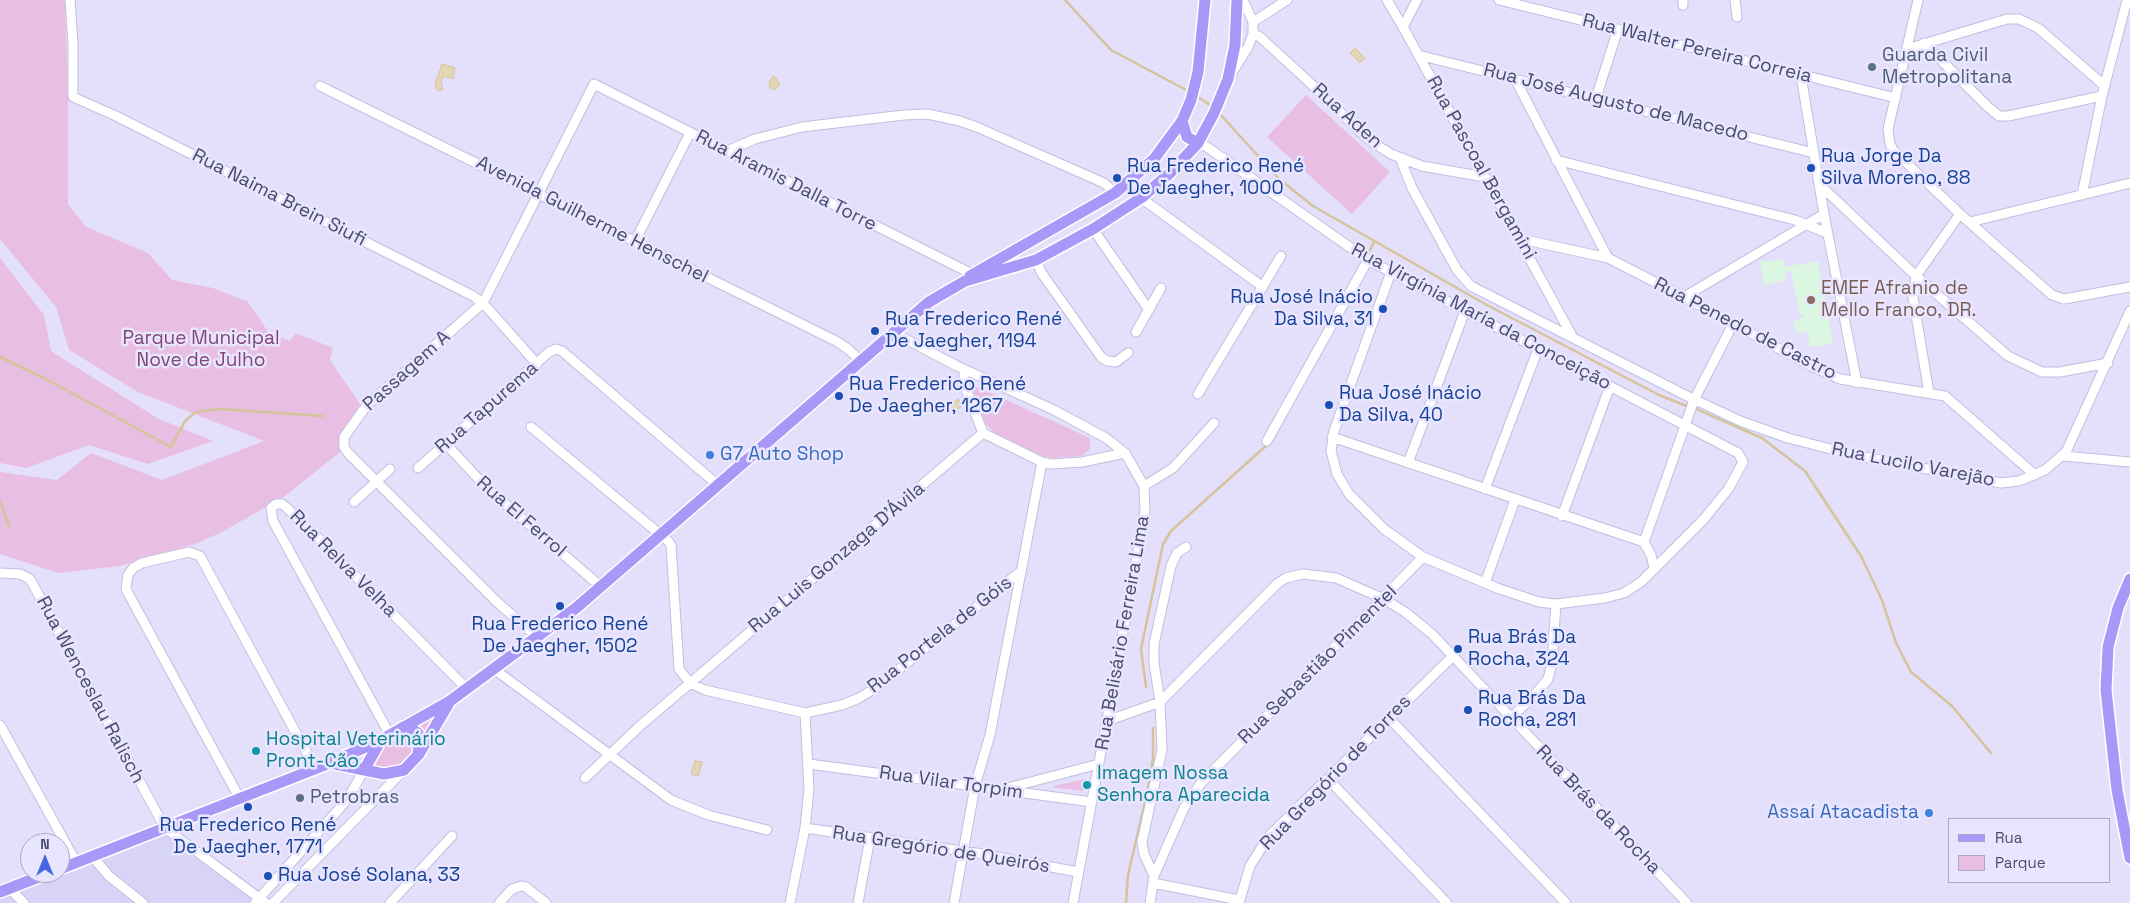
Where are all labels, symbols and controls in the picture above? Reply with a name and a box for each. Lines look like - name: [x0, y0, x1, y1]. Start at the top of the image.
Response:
- street label: Rua Walter Pereira Correia: [1580, 9, 1814, 89]
- place label: Guarda Civil Metropolitana: [1882, 45, 2012, 89]
- street label: Rua José Augusto de Macedo: [1481, 59, 1751, 147]
- marker: Guarda Civil Metropolitana: [1866, 61, 1878, 73]
- street label: Rua Pascoal Bergamini: [1421, 72, 1541, 264]
- street label: Rua Aden: [1307, 79, 1387, 153]
- street label: Rua Aramis Dalla Torre: [692, 125, 880, 237]
- street label: Rua Naima Brein Siufi: [188, 144, 370, 252]
- place label: Rua Jorge Da Silva Moreno, 88: [1821, 146, 1971, 190]
- street label: Avenida Guilherme Henschel: [472, 151, 712, 289]
- place label: Rua Frederico René De Jaegher, 1000: [1127, 156, 1304, 200]
- marker: Rua Jorge Da Silva Moreno, 88: [1805, 162, 1817, 174]
- marker: Rua Frederico René De Jaegher, 1000: [1111, 172, 1123, 184]
- street label: Rua Virgínia Maria da Conceição: [1347, 239, 1615, 395]
- street label: Rua Penedo de Castro: [1650, 273, 1840, 385]
- place label: EMEF Afranio de Mello Franco, DR.: [1821, 278, 1976, 322]
- place label: Rua José Inácio Da Silva, 31: [1230, 287, 1373, 331]
- marker: EMEF Afranio de Mello Franco, DR.: [1805, 294, 1817, 306]
- marker: Rua José Inácio Da Silva, 31: [1377, 303, 1389, 315]
- place label: Rua Frederico René De Jaegher, 1194: [885, 309, 1062, 353]
- marker: Rua Frederico René De Jaegher, 1194: [869, 325, 881, 337]
- street label: Passagem A: [359, 326, 455, 416]
- park label: Parque Municipal Nove de Julho: [122, 328, 280, 372]
- street label: Rua Tapurema: [431, 357, 543, 459]
- place label: Rua Frederico René De Jaegher, 1267: [849, 374, 1026, 418]
- place label: Rua José Inácio Da Silva, 40: [1339, 383, 1482, 427]
- marker: Rua Frederico René De Jaegher, 1267: [833, 390, 845, 402]
- marker: Rua José Inácio Da Silva, 40: [1323, 399, 1335, 411]
- street label: Rua Lucilo Varejão: [1829, 438, 1997, 492]
- place label: G7 Auto Shop: [720, 444, 844, 466]
- marker: G7 Auto Shop: [704, 449, 716, 461]
- street label: Rua El Ferrol: [471, 472, 571, 562]
- street label: Rua Luis Gonzaga D'Ávila: [744, 478, 930, 638]
- street label: Rua Relva Velha: [285, 506, 401, 622]
- street label: Rua Belisário Ferreira Lima: [1091, 514, 1155, 752]
- street label: Rua Portela de Góis: [863, 572, 1017, 698]
- street label: Rua Sebastião Pimentel: [1234, 581, 1402, 749]
- street label: Rua Wenceslau Ralisch: [31, 593, 149, 787]
- marker: Rua Frederico René De Jaegher, 1502: [554, 600, 566, 612]
- place label: Rua Frederico René De Jaegher, 1502: [471, 614, 649, 658]
- place label: Rua Brás Da Rocha, 324: [1468, 627, 1576, 671]
- marker: Rua Brás Da Rocha, 324: [1452, 643, 1464, 655]
- place label: Rua Brás Da Rocha, 281: [1478, 688, 1586, 732]
- street label: Rua Gregório de Torres: [1256, 691, 1416, 855]
- marker: Rua Brás Da Rocha, 281: [1462, 704, 1474, 716]
- place label: Hospital Veterinário Pront-Cão: [266, 729, 446, 773]
- street label: Rua Brás da Rocha: [1531, 741, 1665, 879]
- marker: Hospital Veterinário Pront-Cão: [250, 745, 262, 757]
- street label: Rua Vilar Torpim: [878, 762, 1024, 804]
- place label: Imagem Nossa Senhora Aparecida: [1097, 763, 1270, 807]
- marker: Imagem Nossa Senhora Aparecida: [1081, 779, 1093, 791]
- place label: Petrobras: [310, 787, 399, 809]
- marker: Petrobras: [294, 792, 306, 804]
- marker: Rua Frederico René De Jaegher, 1771: [242, 801, 254, 813]
- place label: Assaí Atacadista: [1767, 802, 1919, 824]
- marker: Assaí Atacadista: [1923, 807, 1935, 819]
- place label: Rua Frederico René De Jaegher, 1771: [159, 815, 337, 859]
- legend: [1948, 818, 2110, 883]
- street label: Rua Gregório de Queirós: [831, 822, 1051, 878]
- text: Rua: [1995, 828, 2022, 847]
- north arrow: [20, 833, 70, 883]
- text: N: [40, 835, 50, 853]
- text: Parque: [1995, 853, 2046, 872]
- place label: Rua José Solana, 33: [278, 865, 460, 887]
- marker: Rua José Solana, 33: [262, 870, 274, 882]

